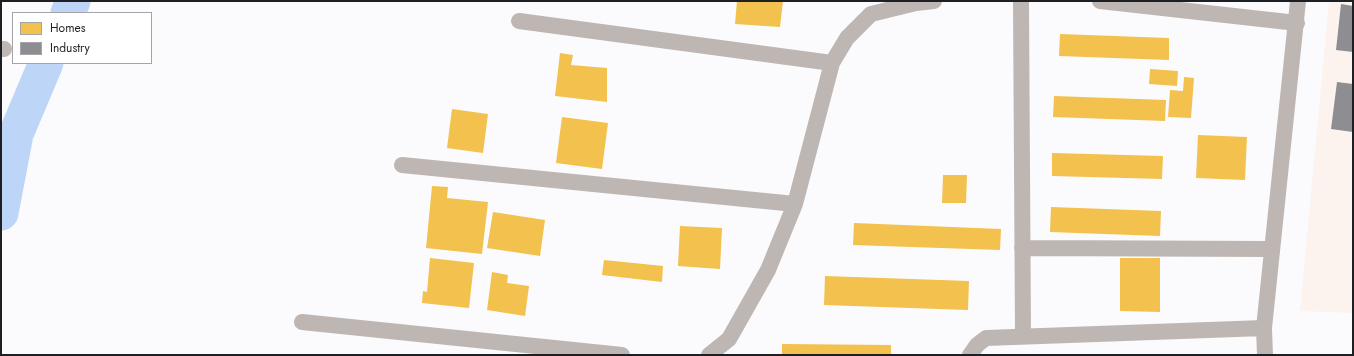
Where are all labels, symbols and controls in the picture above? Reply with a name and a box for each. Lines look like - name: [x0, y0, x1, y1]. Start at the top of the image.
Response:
- legend: [12, 12, 152, 64]
- text: Homes: [50, 19, 86, 37]
- text: Industry: [50, 39, 90, 57]

